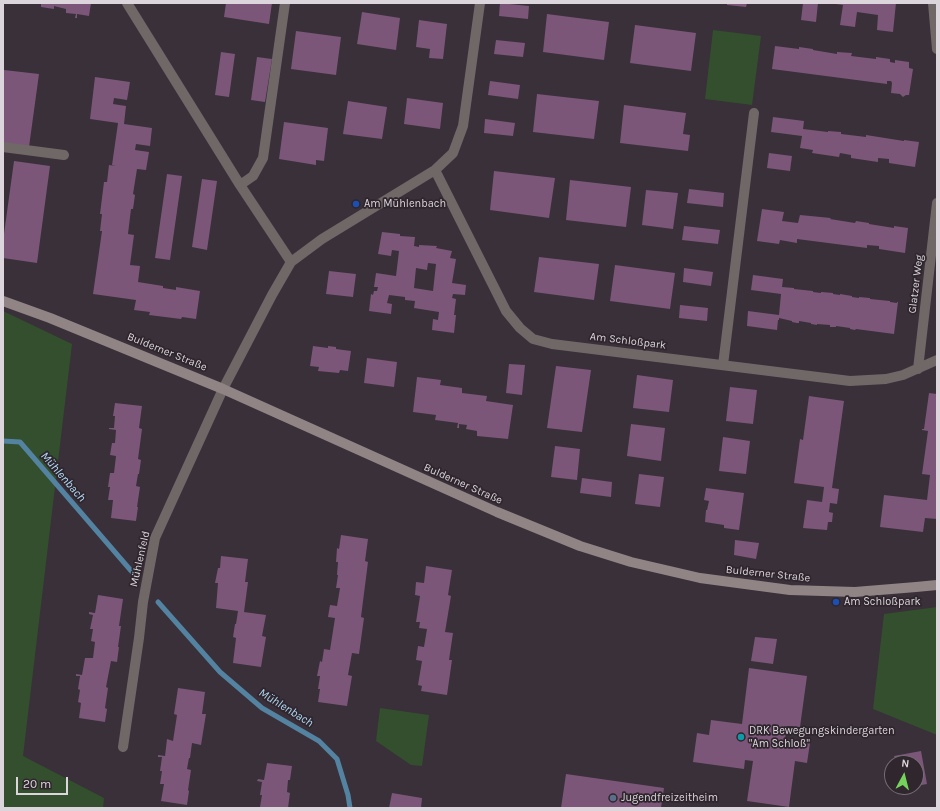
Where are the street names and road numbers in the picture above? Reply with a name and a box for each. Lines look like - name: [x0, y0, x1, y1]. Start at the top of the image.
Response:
- street label: Glatzer Weg: [906, 254, 926, 314]
- street label: Bulderner Straße: [125, 330, 209, 374]
- street label: Am Schloßpark: [589, 330, 667, 352]
- street label: Bulderner Straße: [422, 461, 504, 507]
- street label: Mühlenfeld: [127, 530, 153, 588]
- street label: Bulderner Straße: [725, 563, 811, 585]

